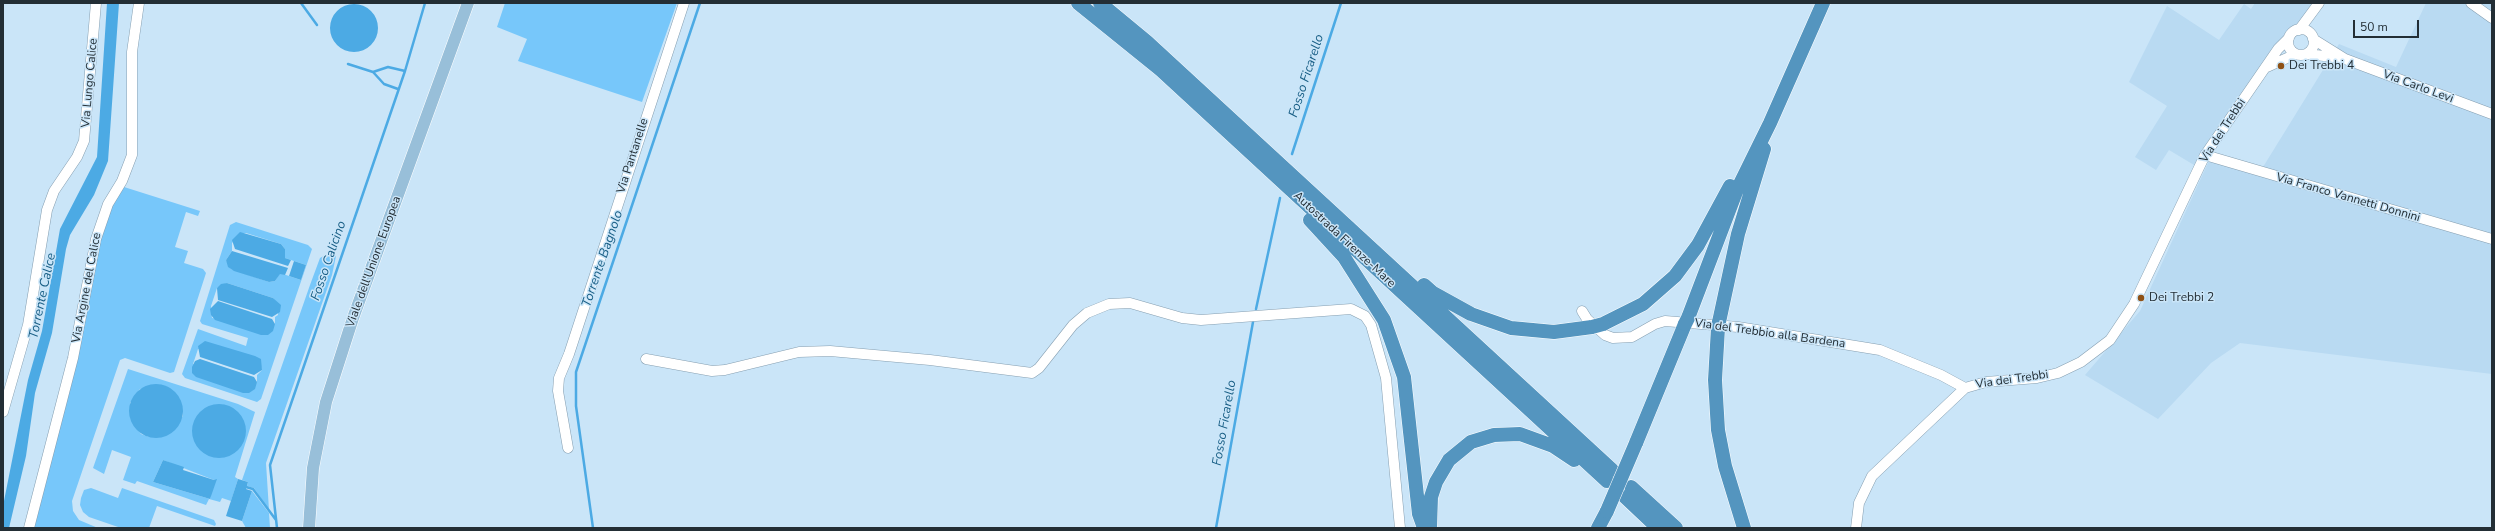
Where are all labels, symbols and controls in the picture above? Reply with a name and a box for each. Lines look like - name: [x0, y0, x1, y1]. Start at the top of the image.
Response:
- scale bar: [2355, 12, 2421, 38]
- text: 50 m: [2360, 19, 2388, 35]
- water label: Fosso Ficarello: [1286, 32, 1328, 120]
- street label: Via Lungo Calice: [79, 38, 101, 128]
- place label: Dei Trebbi 4: [2289, 59, 2354, 73]
- marker: Dei Trebbi 4: [2276, 61, 2286, 71]
- street label: Via Carlo Levi: [2381, 68, 2455, 106]
- street label: Via dei Trebbi: [2197, 96, 2249, 166]
- street label: Via Pantanelle: [614, 117, 652, 195]
- street label: Via Franco Vannetti Donnini: [2274, 171, 2422, 225]
- street label: Autostrada Firenze-Mare: [1290, 189, 1398, 291]
- street label: Viale dell'Unione Europea: [344, 194, 404, 330]
- water label: Torrente Bagnolo: [579, 209, 627, 309]
- water label: Fosso Calicino: [308, 219, 350, 303]
- street label: Via Argine del Calice: [69, 232, 105, 344]
- water label: Torrente Calice: [26, 252, 60, 340]
- place label: Dei Trebbi 2: [2149, 291, 2214, 305]
- marker: Dei Trebbi 2: [2136, 293, 2146, 303]
- street label: Via del Trebbio alla Bardena: [1694, 316, 1846, 352]
- street label: Via dei Trebbi: [1975, 368, 2049, 392]
- water label: Fosso Ficarello: [1210, 379, 1240, 467]

